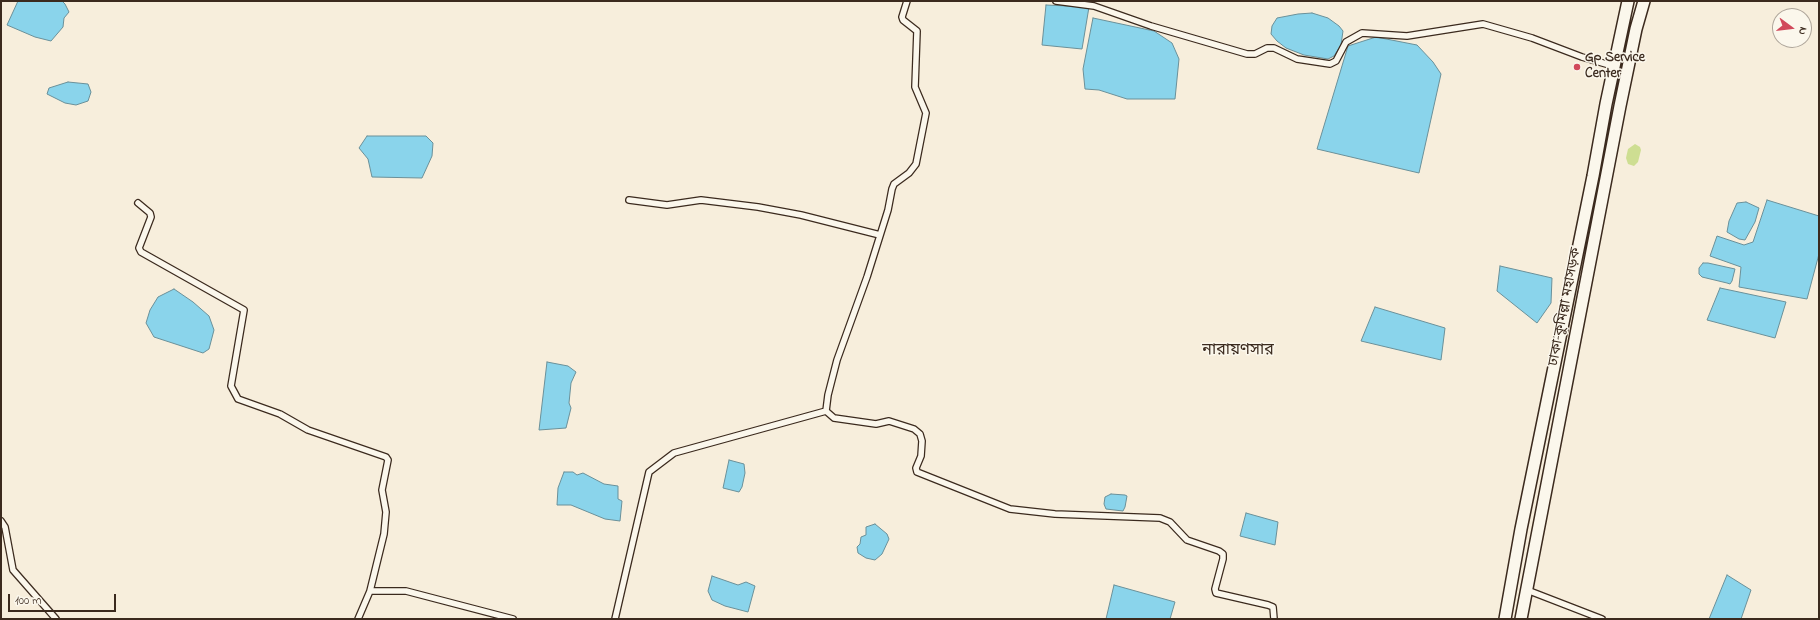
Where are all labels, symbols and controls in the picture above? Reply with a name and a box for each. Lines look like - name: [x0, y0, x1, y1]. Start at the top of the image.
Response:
- north arrow: [1772, 8, 1812, 48]
- text: N: [1794, 25, 1811, 37]
- place label: Gp Service Center: [1585, 51, 1645, 84]
- marker: Gp Service Center: [1572, 62, 1582, 72]
- street label: ঢাকা–কুমিল্লা মহাসড়ক: [1546, 246, 1586, 368]
- district label: নারায়ণসার: [1202, 341, 1274, 361]
- scale bar: [10, 586, 118, 612]
- text: 100 m: [15, 592, 42, 610]

